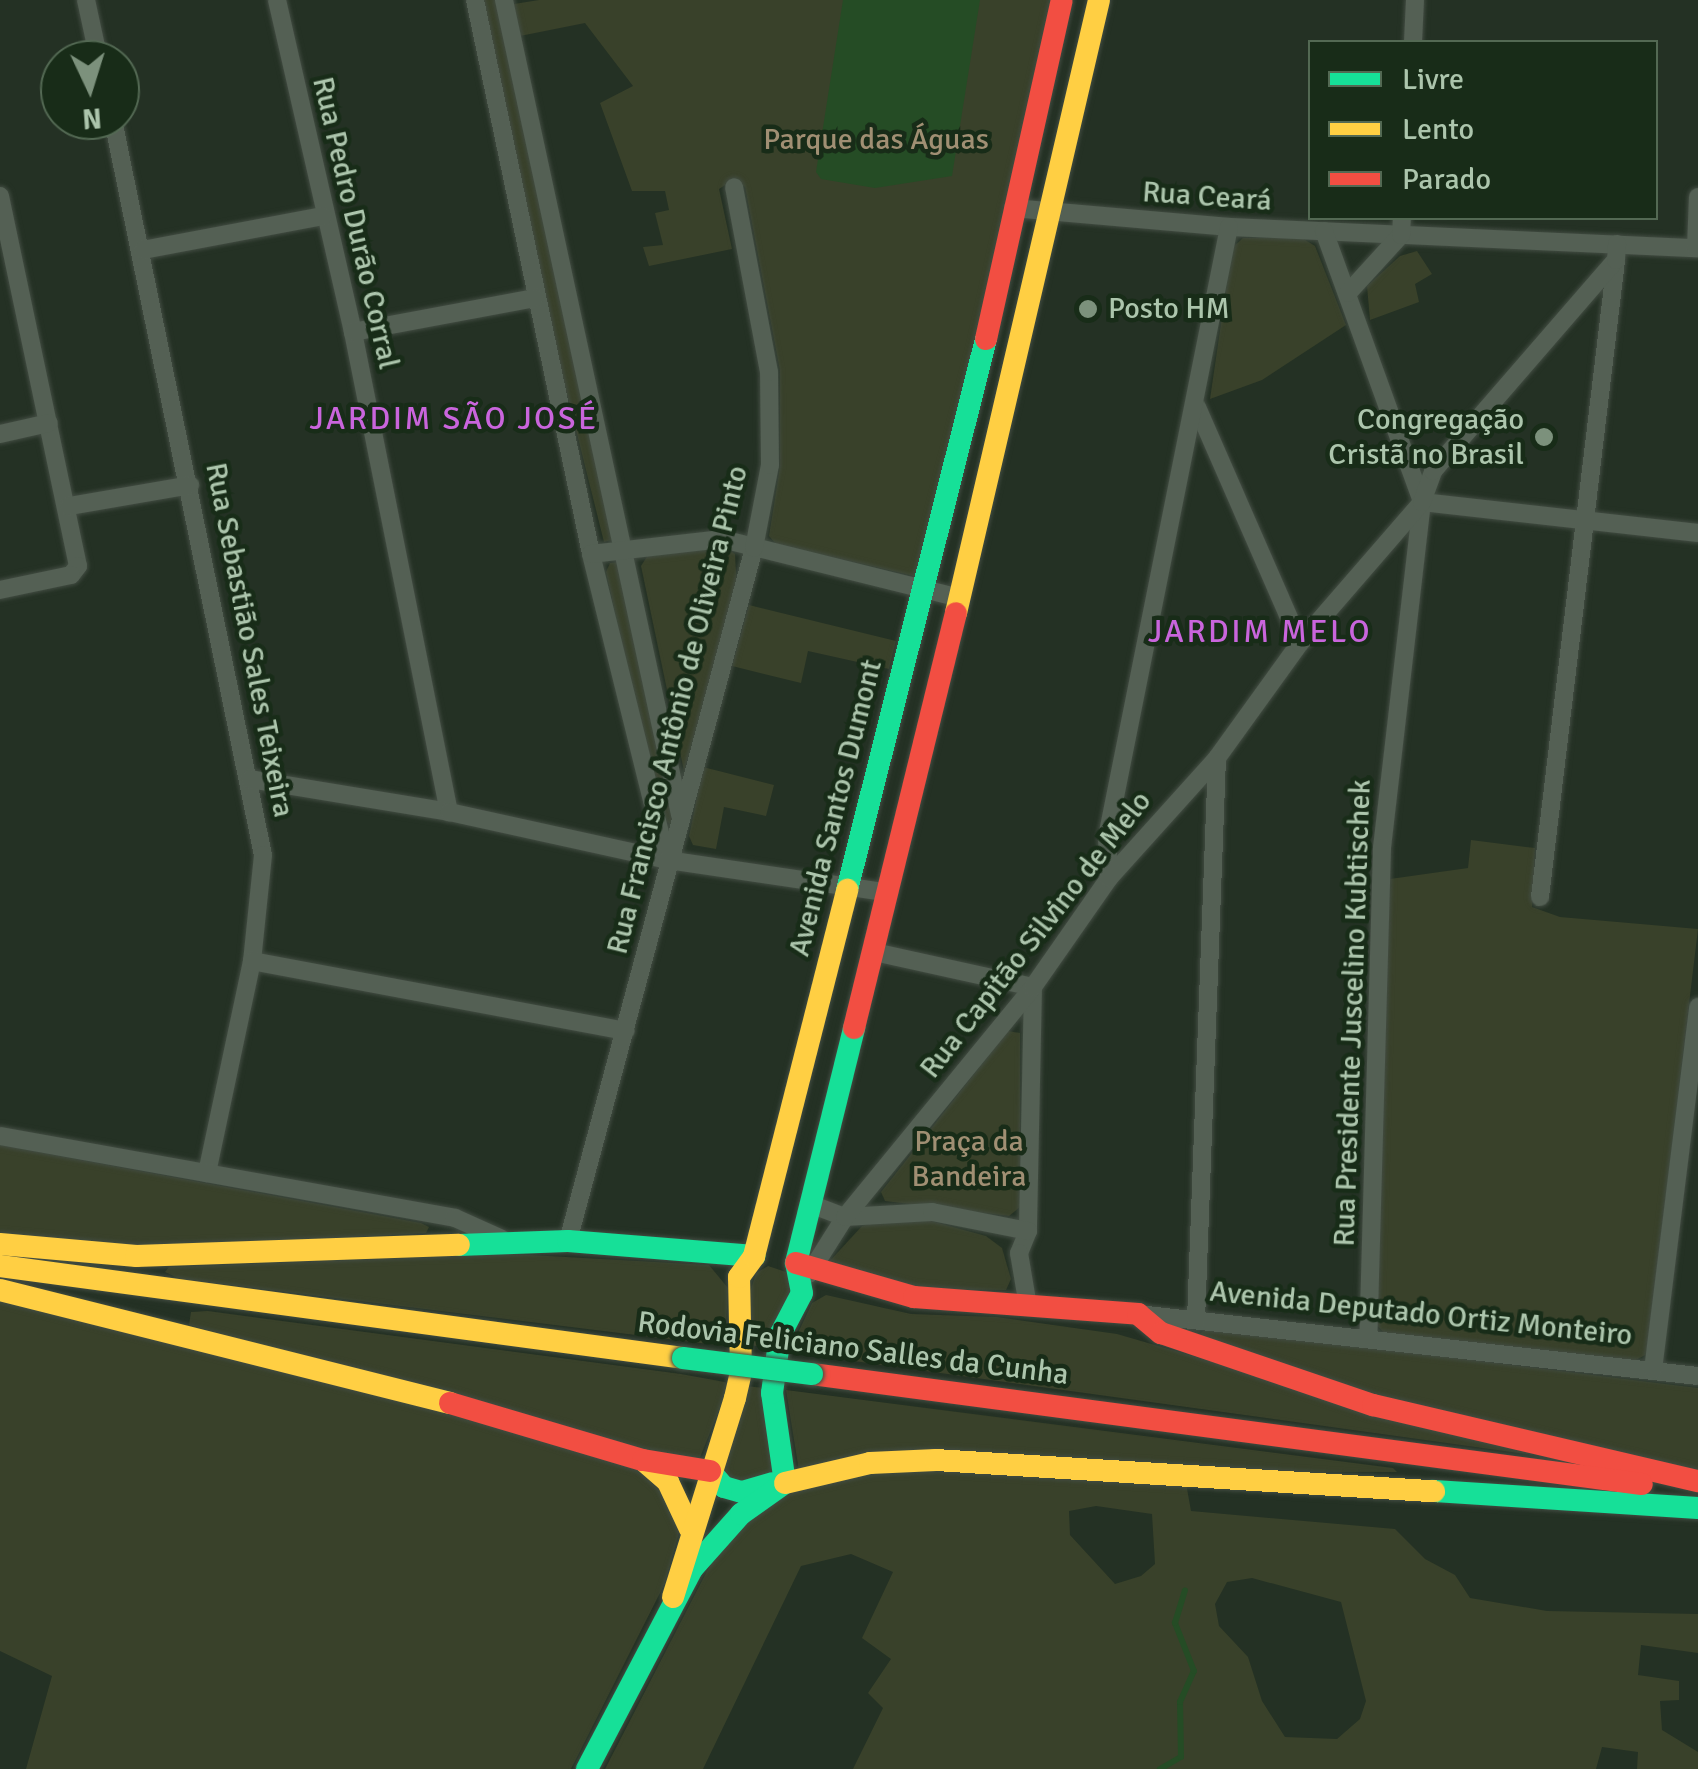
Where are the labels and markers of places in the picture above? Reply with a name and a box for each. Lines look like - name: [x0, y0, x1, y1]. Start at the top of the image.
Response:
- place label: Posto HM: [1108, 291, 1230, 327]
- marker: Posto HM: [1077, 298, 1099, 320]
- place label: Congregação Cristã no Brasil: [1328, 402, 1524, 472]
- marker: Congregação Cristã no Brasil: [1533, 426, 1555, 448]

